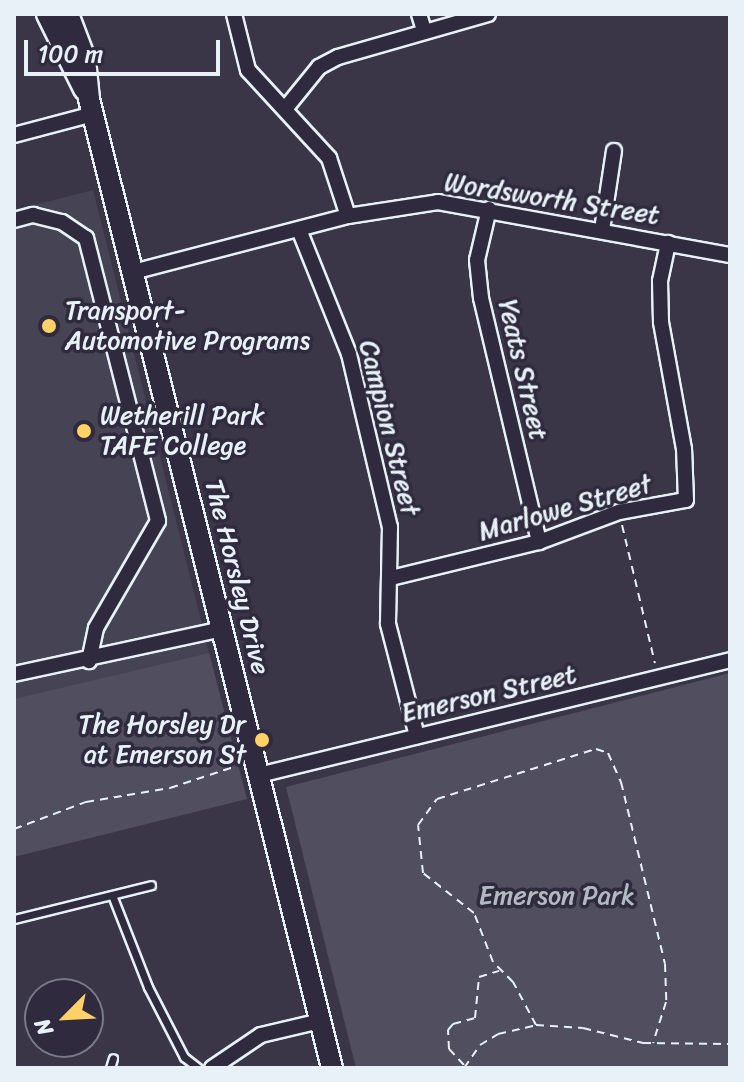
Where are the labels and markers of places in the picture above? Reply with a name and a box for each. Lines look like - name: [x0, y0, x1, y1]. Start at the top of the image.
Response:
- place label: Transport- Automotive Programs: [65, 295, 312, 356]
- marker: Transport- Automotive Programs: [40, 317, 58, 335]
- place label: Wetherill Park TAFE College: [100, 400, 264, 462]
- marker: Wetherill Park TAFE College: [75, 422, 93, 440]
- place label: The Horsley Dr at Emerson St: [76, 709, 246, 770]
- marker: The Horsley Dr at Emerson St: [253, 731, 271, 749]

